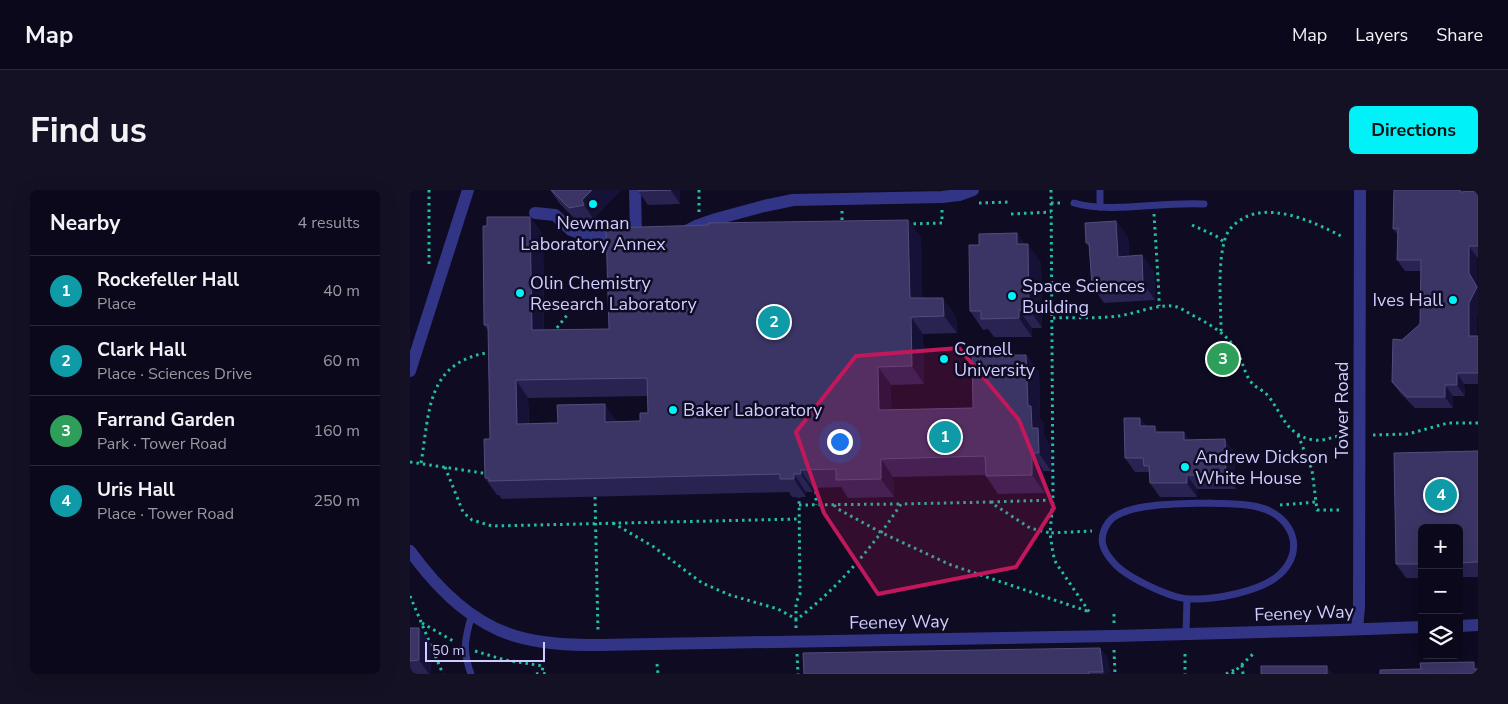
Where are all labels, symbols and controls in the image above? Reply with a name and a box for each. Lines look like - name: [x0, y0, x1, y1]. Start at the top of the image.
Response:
- text: Map: [25, 19, 73, 51]
- text: Map: [1292, 23, 1327, 47]
- text: Layers: [1355, 23, 1408, 47]
- text: Share: [1436, 23, 1483, 47]
- button: Directions: [1349, 106, 1478, 154]
- text: Find us: [30, 107, 147, 154]
- marker: Newman Laboratory Annex: [587, 198, 599, 210]
- text: Nearby: [50, 209, 120, 237]
- place label: Newman Laboratory Annex: [520, 211, 666, 256]
- text: 4 results: [298, 212, 360, 234]
- text: Rockefeller Hall: [97, 267, 239, 293]
- place label: Olin Chemistry Research Laboratory: [530, 271, 698, 316]
- place label: Space Sciences Building: [1022, 274, 1145, 319]
- text: 1: [61, 280, 71, 302]
- text: 40 m: [323, 280, 360, 302]
- marker: Olin Chemistry Research Laboratory: [514, 287, 526, 299]
- place label: Ives Hall: [1373, 288, 1444, 312]
- marker: Space Sciences Building: [1006, 290, 1018, 302]
- text: Place: [97, 293, 136, 315]
- marker: Ives Hall: [1447, 294, 1459, 306]
- pin: 2: [758, 303, 790, 341]
- text: Clark Hall: [97, 337, 186, 363]
- place label: Cornell University: [954, 337, 1036, 382]
- pin: 3: [1207, 340, 1239, 378]
- text: 2: [61, 350, 71, 372]
- text: 60 m: [323, 350, 360, 372]
- marker: Cornell University: [938, 353, 950, 365]
- street label: Tower Road: [1330, 362, 1354, 458]
- text: Place · Sciences Drive: [97, 363, 252, 385]
- place label: Baker Laboratory: [683, 398, 823, 422]
- marker: Baker Laboratory: [667, 404, 679, 416]
- text: Farrand Garden: [97, 407, 235, 433]
- pin: 1: [929, 418, 961, 456]
- text: 3: [61, 420, 71, 442]
- text: 160 m: [313, 420, 360, 442]
- your location: [827, 429, 853, 455]
- text: Park · Tower Road: [97, 433, 227, 455]
- place label: Andrew Dickson White House: [1195, 445, 1328, 490]
- marker: Andrew Dickson White House: [1179, 461, 1191, 473]
- pin: 4: [1425, 476, 1457, 514]
- text: Uris Hall: [97, 477, 175, 503]
- text: 4: [61, 490, 71, 512]
- text: 250 m: [313, 490, 360, 512]
- text: Place · Tower Road: [97, 503, 234, 525]
- map controls: [1418, 524, 1463, 659]
- button: +: [1418, 524, 1463, 569]
- button: −: [1418, 569, 1463, 614]
- street label: Feeney Way: [1254, 599, 1355, 627]
- street label: Feeney Way: [849, 609, 950, 635]
- button: layers: [1418, 614, 1463, 659]
- scale bar: [425, 639, 545, 662]
- text: 50 m: [432, 641, 464, 660]

